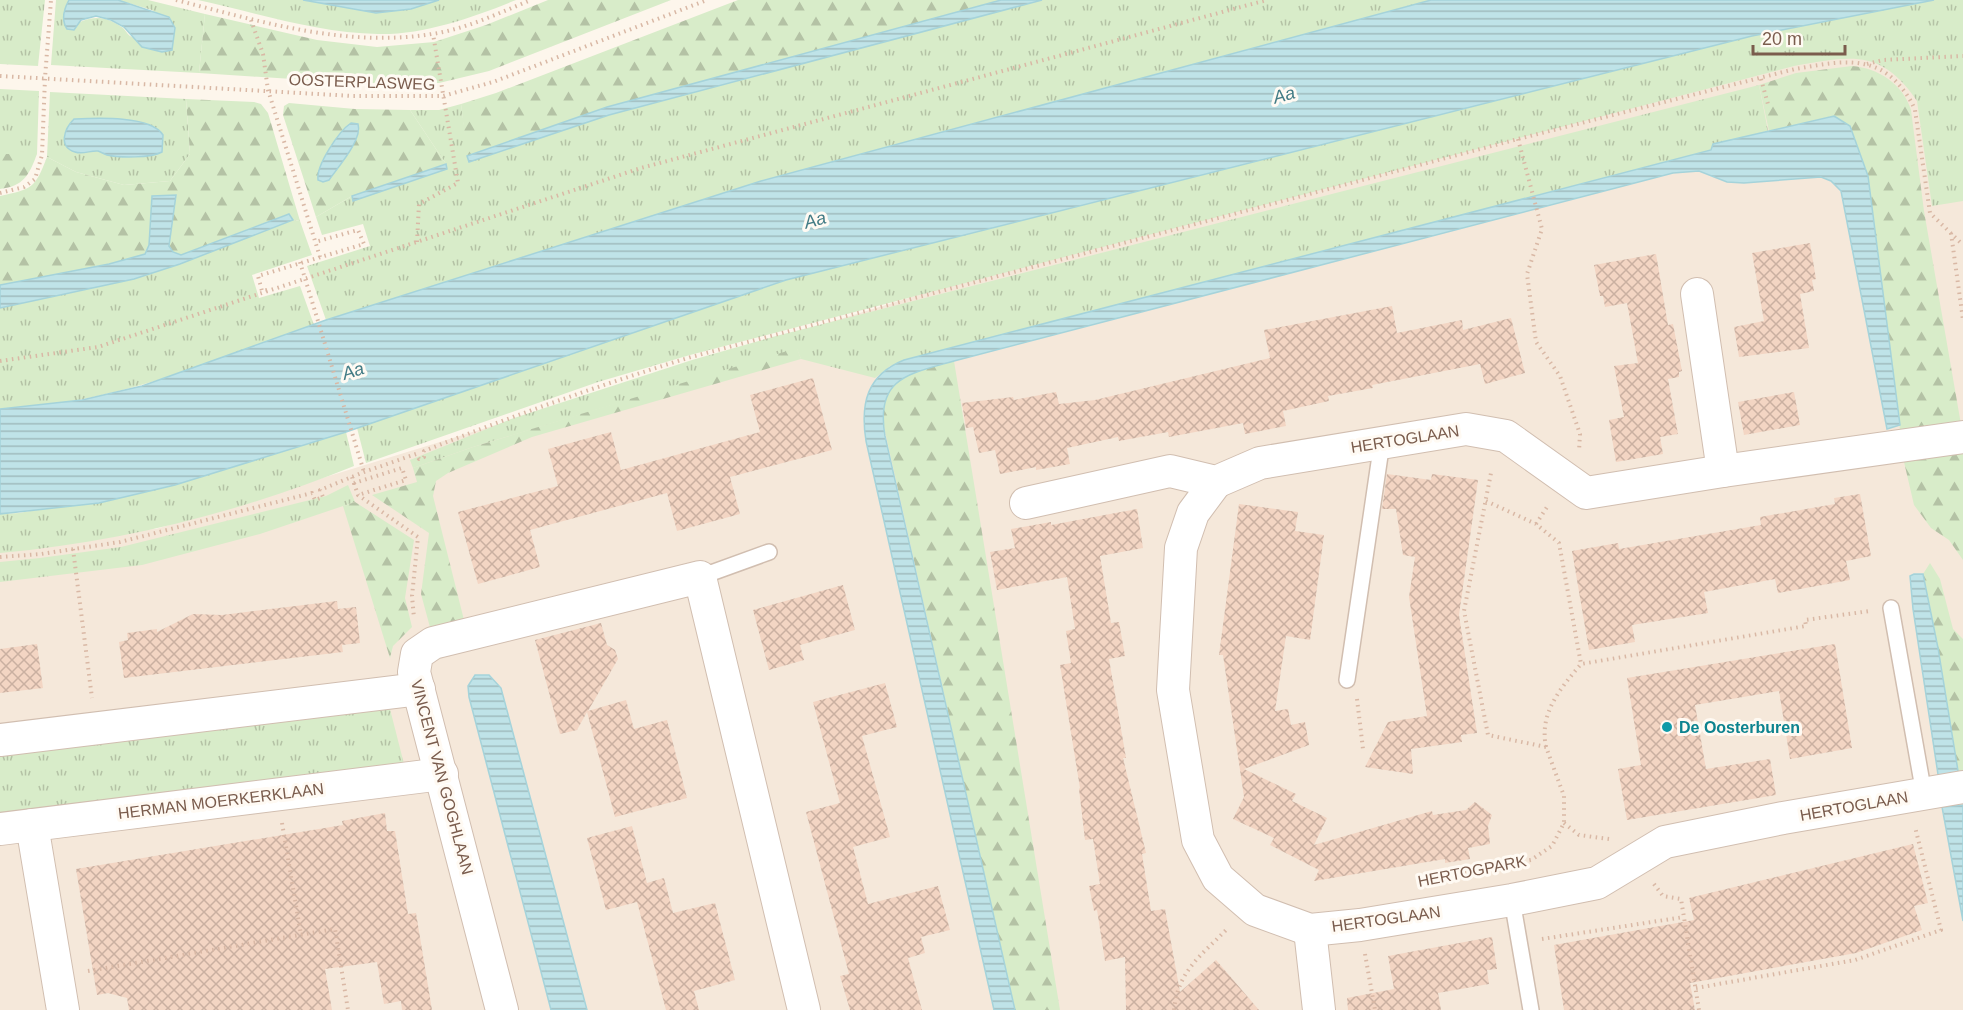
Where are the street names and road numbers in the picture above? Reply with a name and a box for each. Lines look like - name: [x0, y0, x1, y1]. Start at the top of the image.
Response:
- street label: OOSTERPLASWEG: [288, 71, 436, 93]
- street label: HERTOGLAAN: [1350, 422, 1460, 456]
- street label: VINCENT VAN GOGHLAAN: [408, 678, 476, 876]
- street label: HERMAN MOERKERKLAAN: [117, 780, 325, 822]
- street label: HERTOGLAAN: [1799, 788, 1909, 824]
- street label: HERTOGPARK: [1416, 852, 1528, 890]
- street label: HERTOGLAAN: [1331, 903, 1441, 935]

